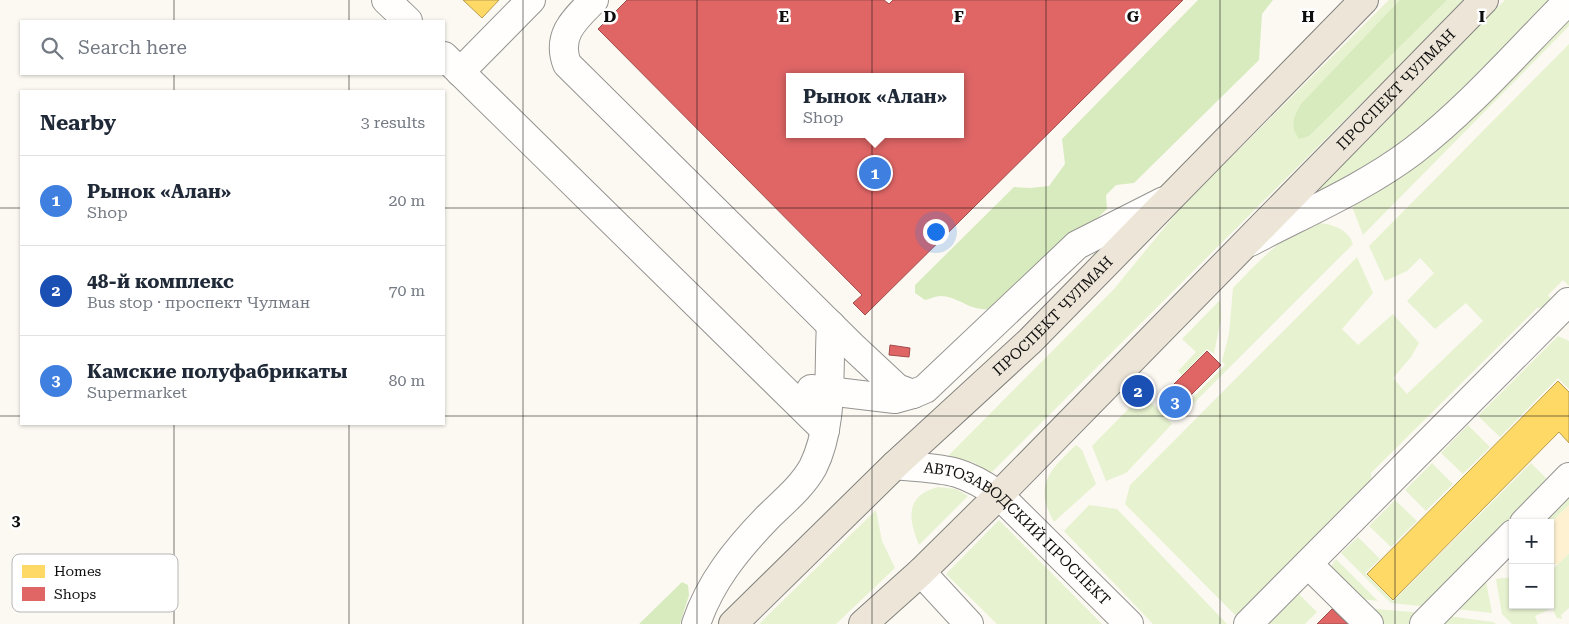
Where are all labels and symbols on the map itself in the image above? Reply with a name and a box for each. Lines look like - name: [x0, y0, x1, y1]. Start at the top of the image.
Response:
- text: D: [604, 7, 617, 26]
- text: E: [779, 7, 789, 26]
- text: F: [954, 7, 964, 26]
- text: G: [1127, 7, 1140, 26]
- text: H: [1301, 7, 1315, 26]
- text: I: [1479, 7, 1485, 26]
- street label: ПРОСПЕКТ ЧУЛМАН: [1333, 26, 1459, 154]
- pin: 1: [859, 154, 891, 192]
- your location: [923, 219, 949, 245]
- street label: ПРОСПЕКТ ЧУЛМАН: [989, 253, 1117, 380]
- pin: 2: [1122, 372, 1154, 410]
- pin: 3: [1159, 383, 1191, 421]
- street label: АВТОЗАВОДСКИЙ ПРОСПЕКТ: [923, 459, 1114, 609]
- text: 3: [12, 511, 21, 530]
- legend: [12, 554, 178, 612]
- text: Homes: [54, 563, 102, 579]
- text: Shops: [54, 586, 97, 602]

